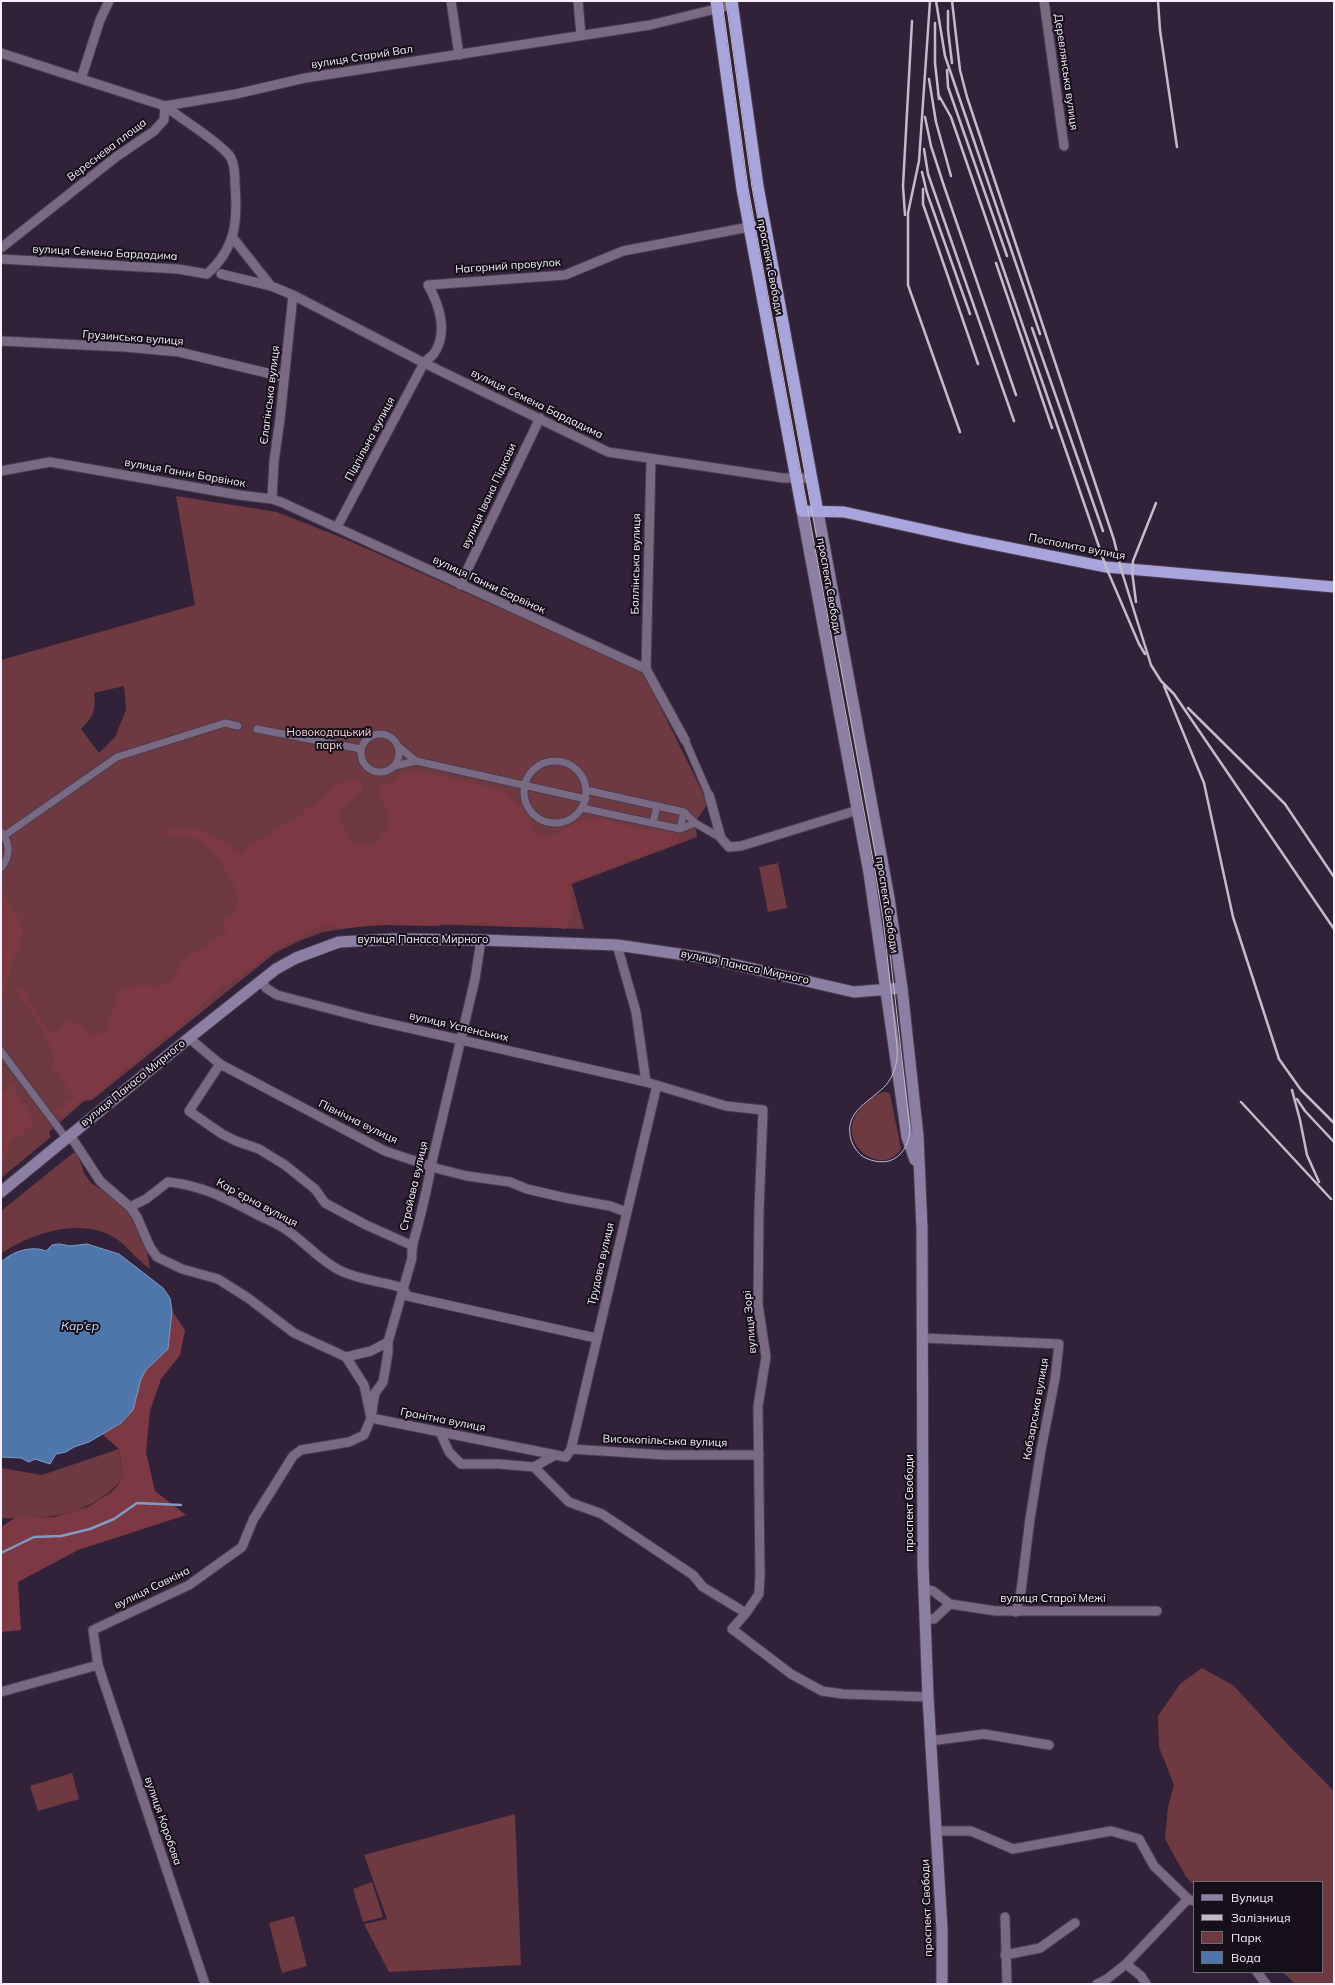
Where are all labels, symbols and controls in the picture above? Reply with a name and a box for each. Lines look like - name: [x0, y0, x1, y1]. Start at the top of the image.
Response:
- street label: Деревлянська вулиця: [1051, 13, 1081, 131]
- street label: вулиця Старий Вал: [310, 42, 414, 72]
- street label: Вереснева площа: [65, 116, 149, 184]
- street label: проспект Свободи: [754, 218, 786, 316]
- street label: вулиця Семена Бардадима: [32, 243, 178, 263]
- street label: Нагорний провулок: [455, 256, 561, 276]
- street label: Грузинська вулиця: [82, 328, 184, 348]
- street label: Єлагінська вулиця: [257, 345, 283, 445]
- street label: вулиця Семена Бардадима: [469, 366, 605, 442]
- street label: Підпільна вулиця: [342, 395, 398, 483]
- street label: вулиця Івана Підкови: [459, 441, 519, 551]
- street label: вулиця Ганни Барвінок: [123, 456, 247, 490]
- street label: Баллінська вулиця: [629, 513, 643, 615]
- street label: Посполита вулиця: [1027, 531, 1127, 563]
- street label: проспект Свободи: [814, 537, 844, 635]
- street label: вулиця Ганни Барвінок: [431, 553, 547, 617]
- park label: Новокодацький парк: [287, 726, 371, 752]
- street label: проспект Свободи: [873, 856, 901, 954]
- street label: вулиця Панаса Мирного: [358, 933, 488, 947]
- street label: вулиця Панаса Мирного: [680, 947, 810, 987]
- street label: вулиця Успенських: [408, 1009, 510, 1045]
- street label: вулиця Панаса Мирного: [78, 1037, 188, 1129]
- street label: Північна вулиця: [316, 1097, 400, 1147]
- street label: Стройова вулиця: [397, 1140, 431, 1232]
- street label: Карʼєрна вулиця: [214, 1176, 300, 1230]
- street label: Трудова вулиця: [585, 1221, 617, 1307]
- street label: вулиця Зорі: [741, 1290, 759, 1354]
- water label: Кар’єр: [61, 1319, 99, 1333]
- street label: Кобзарська вулиця: [1021, 1357, 1051, 1461]
- street label: Гранітна вулиця: [399, 1405, 487, 1435]
- street label: Високопільська вулиця: [602, 1432, 728, 1450]
- street label: проспект Свободи: [903, 1454, 917, 1552]
- street label: вулиця Савкіна: [112, 1564, 192, 1612]
- street label: вулиця Старої Межі: [1000, 1592, 1106, 1606]
- street label: вулиця Коробова: [142, 1775, 184, 1867]
- street label: проспект Свободи: [919, 1859, 935, 1957]
- legend: [1193, 1881, 1323, 1973]
- text: Вулиця: [1231, 1890, 1273, 1905]
- text: Залізниця: [1231, 1910, 1291, 1925]
- text: Парк: [1231, 1930, 1261, 1945]
- text: Вода: [1231, 1950, 1261, 1965]

